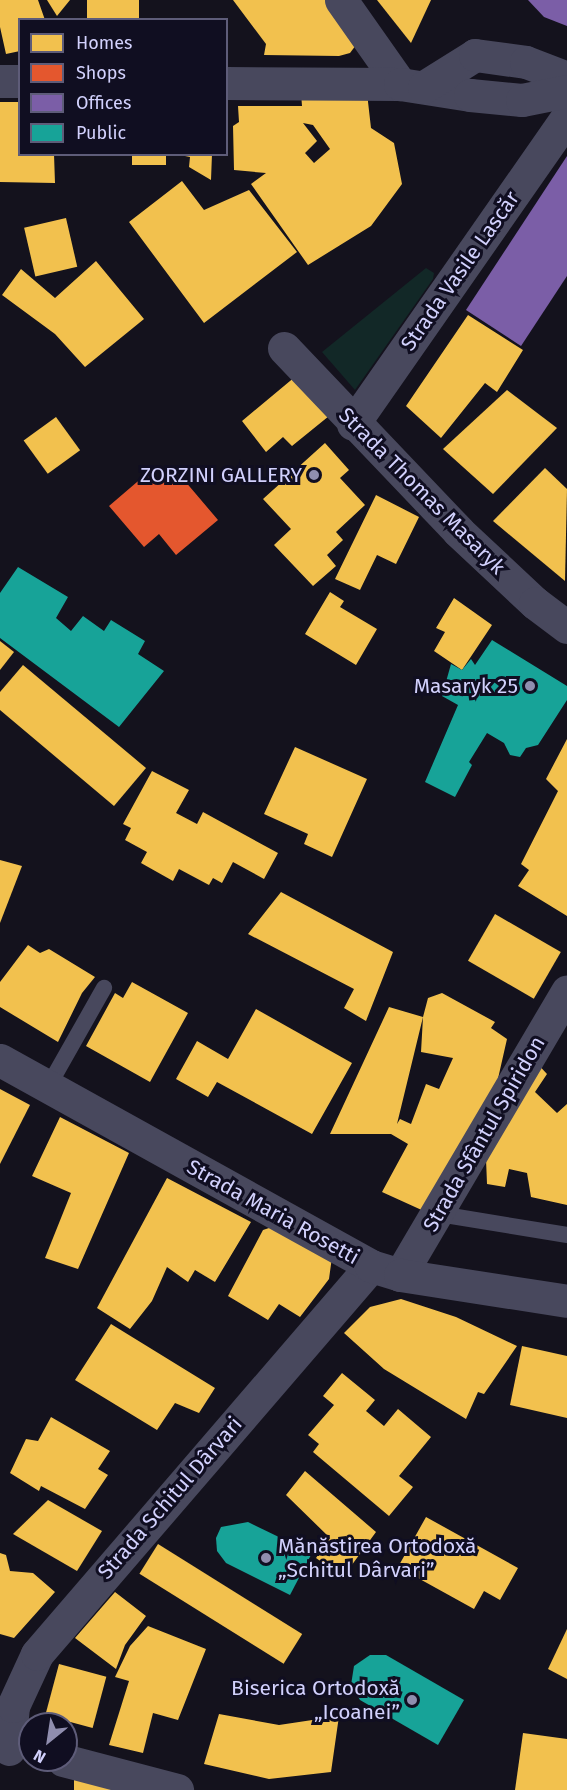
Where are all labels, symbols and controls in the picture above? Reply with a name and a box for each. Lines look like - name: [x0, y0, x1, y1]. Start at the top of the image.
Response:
- legend: [18, 18, 228, 156]
- text: Homes: [76, 32, 132, 54]
- text: Shops: [76, 62, 126, 84]
- text: Offices: [76, 92, 131, 114]
- text: Public: [76, 122, 126, 144]
- street label: Strada Vasile Lascăr: [396, 186, 524, 356]
- street label: Strada Thomas Masaryk: [333, 402, 511, 580]
- place label: ZORZINI GALLERY: [140, 462, 302, 488]
- marker: ZORZINI GALLERY: [307, 468, 321, 482]
- place label: Masaryk 25: [414, 673, 518, 699]
- marker: Masaryk 25: [523, 679, 537, 693]
- street label: Strada Sfântul Spiridon: [418, 1032, 550, 1236]
- street label: Strada Maria Rosetti: [182, 1154, 364, 1270]
- street label: Strada Schitul Dârvari: [93, 1412, 247, 1584]
- place label: Mănăstirea Ortodoxă „Schitul Dârvari”: [278, 1533, 476, 1583]
- marker: Mănăstirea Ortodoxă „Schitul Dârvari”: [259, 1551, 273, 1565]
- place label: Biserica Ortodoxă „Icoanei”: [231, 1675, 400, 1725]
- marker: Biserica Ortodoxă „Icoanei”: [405, 1693, 419, 1707]
- north arrow: [18, 1712, 78, 1772]
- text: N: [30, 1745, 49, 1767]

